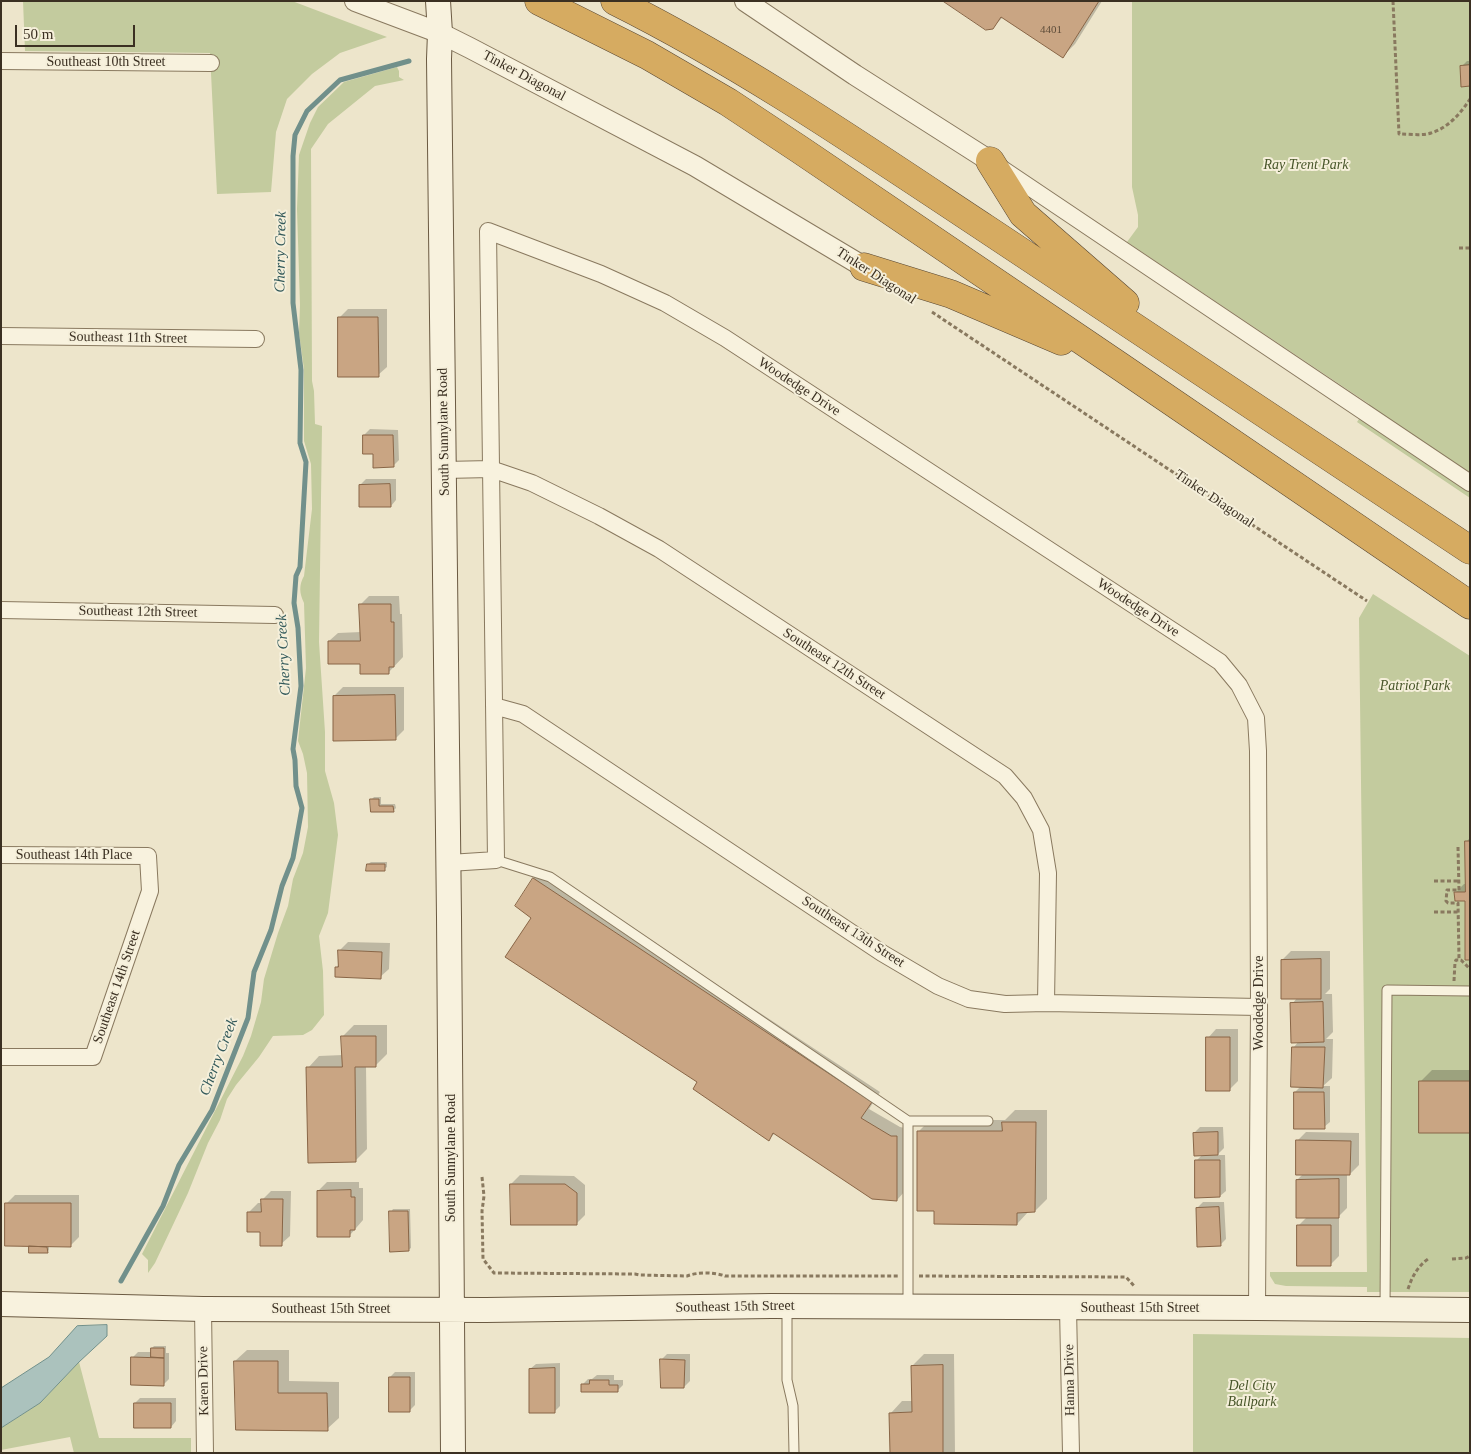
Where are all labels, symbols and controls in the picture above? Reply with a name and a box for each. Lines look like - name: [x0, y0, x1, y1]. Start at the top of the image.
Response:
- scale bar: [18, 15, 138, 47]
- house number: 4401: [1040, 23, 1062, 37]
- text: 50 m: [23, 26, 53, 42]
- street label: Tinker Diagonal: [480, 47, 568, 105]
- street label: Southeast 10th Street: [47, 54, 165, 70]
- park label: Ray Trent Park: [1263, 157, 1349, 173]
- water label: Cherry Creek: [271, 211, 291, 293]
- street label: Tinker Diagonal: [833, 244, 919, 308]
- street label: Southeast 11th Street: [69, 329, 187, 347]
- street label: Woodedge Drive: [755, 354, 843, 420]
- street label: South Sunnylane Road: [434, 368, 454, 496]
- street label: Tinker Diagonal: [1171, 466, 1257, 532]
- street label: Woodedge Drive: [1094, 575, 1182, 641]
- street label: Southeast 12th Street: [78, 603, 198, 621]
- water label: Cherry Creek: [273, 614, 295, 696]
- street label: Southeast 12th Street: [780, 625, 888, 703]
- park label: Patriot Park: [1380, 678, 1450, 694]
- street label: Southeast 14th Place: [16, 847, 132, 863]
- street label: Southeast 13th Street: [799, 893, 907, 971]
- street label: Southeast 14th Street: [90, 928, 144, 1046]
- street label: Woodedge Drive: [1251, 956, 1267, 1050]
- water label: Cherry Creek: [196, 1016, 242, 1098]
- street label: South Sunnylane Road: [443, 1094, 459, 1222]
- street label: Southeast 15th Street: [675, 1298, 795, 1316]
- street label: Southeast 15th Street: [1081, 1300, 1199, 1316]
- street label: Southeast 15th Street: [272, 1301, 390, 1317]
- street label: Hanna Drive: [1061, 1344, 1079, 1416]
- street label: Karen Drive: [195, 1346, 213, 1416]
- park label: Del City Ballpark: [1228, 1378, 1276, 1410]

